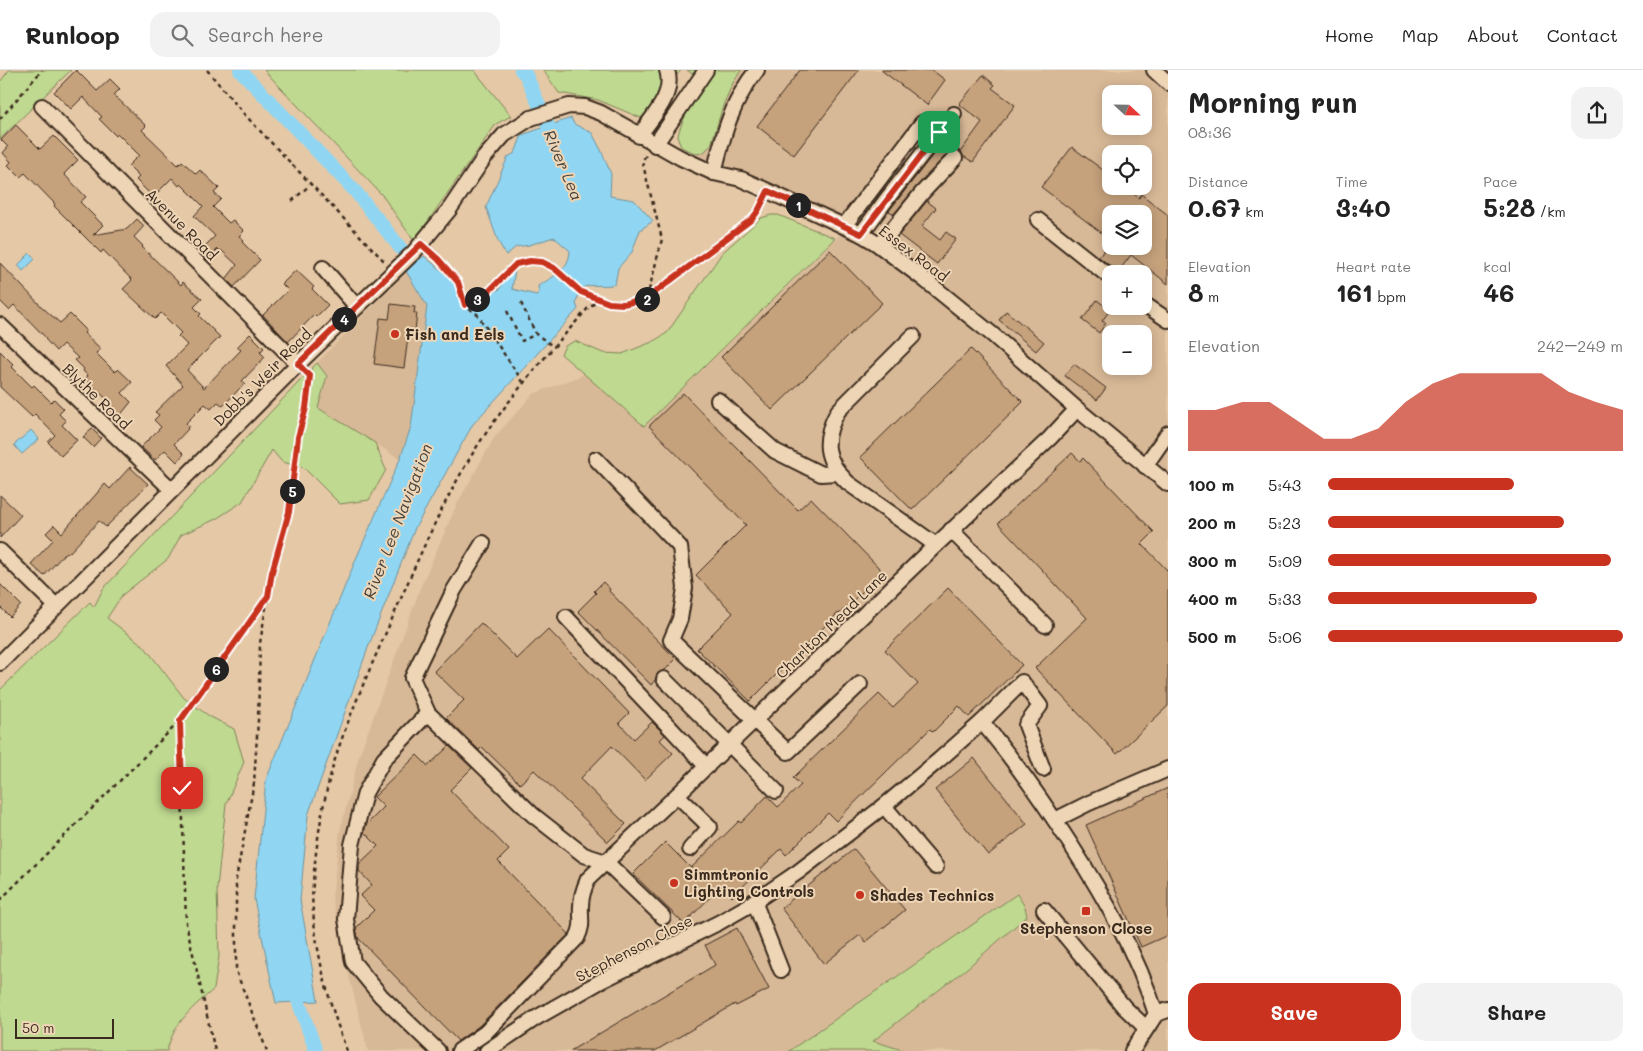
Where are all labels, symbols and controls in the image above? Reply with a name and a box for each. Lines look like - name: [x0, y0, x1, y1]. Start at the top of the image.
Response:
- search box: [150, 12, 500, 57]
- text: Runloop: [25, 19, 120, 50]
- icon: search: [168, 21, 196, 49]
- text: Search here: [208, 22, 323, 47]
- text: Home: [1325, 23, 1374, 47]
- text: Map: [1402, 23, 1438, 47]
- text: About: [1466, 23, 1519, 47]
- text: Contact: [1547, 23, 1618, 47]
- text: Morning run: [1188, 84, 1357, 120]
- north arrow: [1102, 85, 1152, 135]
- map controls: [1102, 85, 1152, 375]
- button: share: [1571, 87, 1623, 139]
- pin: [918, 111, 960, 153]
- icon: arrive: [925, 118, 953, 146]
- text: 08:36: [1188, 121, 1232, 142]
- water label: River Lea: [540, 126, 588, 204]
- button: locate: [1102, 145, 1152, 195]
- text: Distance: [1188, 172, 1248, 191]
- text: Time: [1336, 172, 1368, 191]
- text: Pace: [1483, 172, 1518, 191]
- street label: Avenue Road: [142, 184, 222, 264]
- text: 0.67: [1188, 191, 1241, 223]
- text: 3:40: [1336, 191, 1391, 223]
- text: 5:28: [1483, 191, 1535, 223]
- pin: 1: [786, 192, 810, 218]
- text: 1: [795, 196, 802, 215]
- text: km: [1241, 202, 1264, 221]
- text: /km: [1535, 202, 1566, 221]
- button: layers: [1102, 205, 1152, 255]
- street label: Essex Road: [875, 220, 953, 286]
- text: Elevation: [1188, 257, 1251, 276]
- text: Heart rate: [1336, 257, 1411, 276]
- text: kcal: [1483, 257, 1511, 276]
- button: +: [1102, 265, 1152, 315]
- text: 8: [1188, 276, 1204, 308]
- text: 161: [1336, 276, 1373, 308]
- text: 46: [1483, 276, 1514, 308]
- pin: 3: [464, 286, 490, 312]
- pin: 2: [634, 286, 660, 312]
- text: m: [1204, 287, 1219, 306]
- text: bpm: [1373, 287, 1406, 306]
- text: 3: [473, 290, 482, 309]
- text: 2: [644, 290, 651, 309]
- pin: 4: [332, 306, 356, 332]
- text: 4: [340, 310, 349, 329]
- street label: Dobb's Weir Road: [209, 324, 315, 430]
- place label: Fish and Eels: [405, 324, 504, 344]
- button: −: [1102, 325, 1152, 375]
- marker: Fish and Eels: [389, 328, 401, 340]
- text: Elevation: [1188, 335, 1260, 356]
- text: 242–249 m: [1537, 335, 1623, 356]
- street label: Blythe Road: [59, 358, 135, 434]
- water label: River Lee Navigation: [358, 440, 436, 602]
- text: 100 m: [1188, 474, 1234, 495]
- text: 5:43: [1268, 474, 1301, 495]
- pin: 5: [280, 478, 304, 504]
- text: 5: [288, 482, 297, 501]
- text: 200 m: [1188, 512, 1236, 533]
- text: 5:23: [1268, 512, 1301, 533]
- text: 300 m: [1188, 550, 1237, 571]
- text: 5:09: [1268, 550, 1302, 571]
- street label: Charlton Mead Lane: [771, 565, 891, 683]
- text: 400 m: [1188, 588, 1237, 609]
- text: 5:33: [1268, 588, 1301, 609]
- text: 500 m: [1188, 626, 1236, 647]
- text: 5:06: [1268, 626, 1302, 647]
- pin: 6: [204, 656, 228, 682]
- text: 6: [212, 660, 221, 679]
- pin: [161, 767, 203, 809]
- icon: check: [168, 774, 196, 802]
- place label: Simmtronic Lighting Controls: [684, 864, 814, 901]
- marker: Simmtronic Lighting Controls: [668, 877, 680, 889]
- place label: Shades Technics: [870, 885, 994, 905]
- marker: Shades Technics: [854, 889, 866, 901]
- marker: Stephenson Close: [1080, 905, 1092, 917]
- street label: Stephenson Close: [572, 910, 696, 986]
- place label: Stephenson Close: [1020, 918, 1152, 938]
- button: Save: [1188, 983, 1401, 1041]
- button: Share: [1411, 983, 1623, 1041]
- scale bar: [15, 1016, 114, 1039]
- text: 50 m: [22, 1018, 54, 1037]

